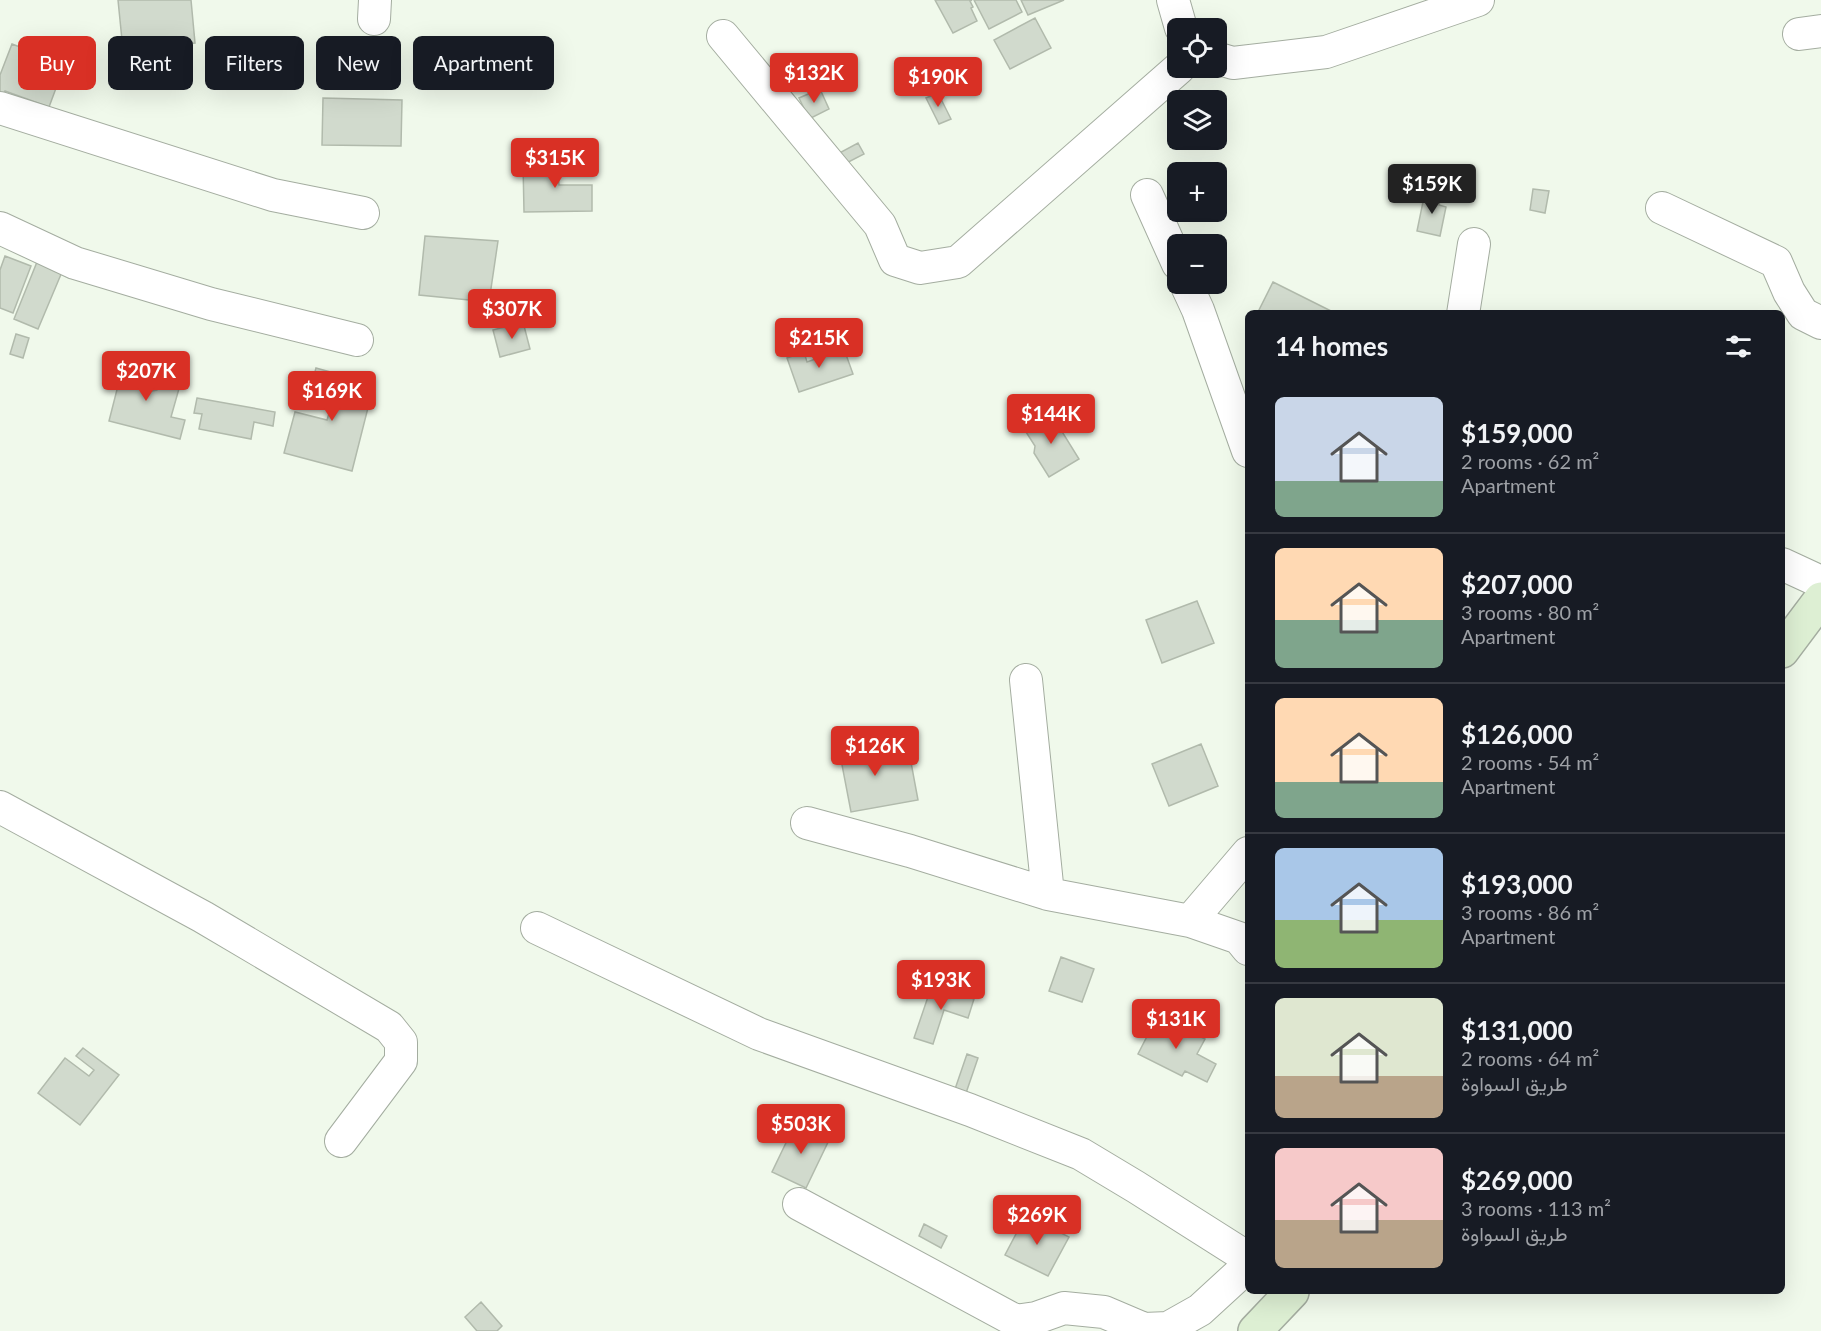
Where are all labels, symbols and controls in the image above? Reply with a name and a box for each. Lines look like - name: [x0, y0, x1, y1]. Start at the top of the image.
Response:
- map controls: [1167, 18, 1227, 294]
- button: locate: [1167, 18, 1227, 78]
- chip: Buy: [18, 36, 96, 90]
- chip: Rent: [108, 36, 193, 90]
- chip: Filters: [205, 36, 304, 90]
- chip: New: [316, 36, 401, 90]
- chip: Apartment: [413, 36, 554, 90]
- pin: $132K: [772, 53, 856, 104]
- pin: $190K: [896, 57, 980, 108]
- text: $132K: [784, 60, 844, 84]
- text: $190K: [908, 64, 968, 88]
- button: layers: [1167, 90, 1227, 150]
- pin: $315K: [513, 138, 597, 189]
- text: $315K: [525, 145, 585, 169]
- button: +: [1167, 162, 1227, 222]
- pin: $159K: [1390, 164, 1474, 215]
- text: $159K: [1402, 171, 1462, 195]
- button: −: [1167, 234, 1227, 294]
- pin: $307K: [470, 289, 554, 340]
- text: $307K: [482, 296, 542, 320]
- pin: $215K: [777, 318, 861, 369]
- text: $215K: [789, 325, 849, 349]
- text: 14 homes: [1275, 330, 1388, 362]
- icon: filters: [1722, 330, 1755, 363]
- pin: $207K: [104, 351, 188, 402]
- text: $207K: [116, 358, 176, 382]
- pin: $169K: [290, 371, 374, 422]
- text: $169K: [302, 378, 362, 402]
- pin: $144K: [1009, 394, 1093, 445]
- text: $144K: [1021, 401, 1081, 425]
- text: $159,000: [1461, 417, 1573, 449]
- icon: home: [1323, 421, 1395, 493]
- text: 2 rooms · 62 m²: [1461, 449, 1599, 473]
- text: Apartment: [1461, 473, 1555, 497]
- text: $207,000: [1461, 568, 1573, 600]
- icon: home: [1323, 572, 1395, 644]
- text: 3 rooms · 80 m²: [1461, 600, 1599, 624]
- text: Apartment: [1461, 624, 1555, 648]
- text: $126,000: [1461, 718, 1573, 750]
- icon: home: [1323, 722, 1395, 794]
- pin: $126K: [833, 726, 917, 777]
- text: $126K: [845, 733, 905, 757]
- text: 2 rooms · 54 m²: [1461, 750, 1599, 774]
- text: Apartment: [1461, 774, 1555, 798]
- text: $193,000: [1461, 868, 1573, 900]
- icon: home: [1323, 872, 1395, 944]
- text: 3 rooms · 86 m²: [1461, 900, 1599, 924]
- text: Apartment: [1461, 924, 1555, 948]
- pin: $193K: [899, 960, 983, 1011]
- text: $193K: [911, 967, 971, 991]
- pin: $131K: [1134, 999, 1218, 1050]
- text: $131K: [1146, 1006, 1206, 1030]
- text: $131,000: [1461, 1014, 1573, 1046]
- icon: home: [1323, 1022, 1395, 1094]
- text: 2 rooms · 64 m²: [1461, 1046, 1599, 1070]
- text: طريق السواوة: [1461, 1071, 1568, 1095]
- pin: $503K: [759, 1104, 843, 1155]
- text: $503K: [771, 1111, 831, 1135]
- text: $269,000: [1461, 1164, 1573, 1196]
- icon: home: [1323, 1172, 1395, 1244]
- pin: $269K: [995, 1195, 1079, 1246]
- text: 3 rooms · 113 m²: [1461, 1196, 1611, 1220]
- text: $269K: [1007, 1202, 1067, 1226]
- text: طريق السواوة: [1461, 1221, 1568, 1245]

